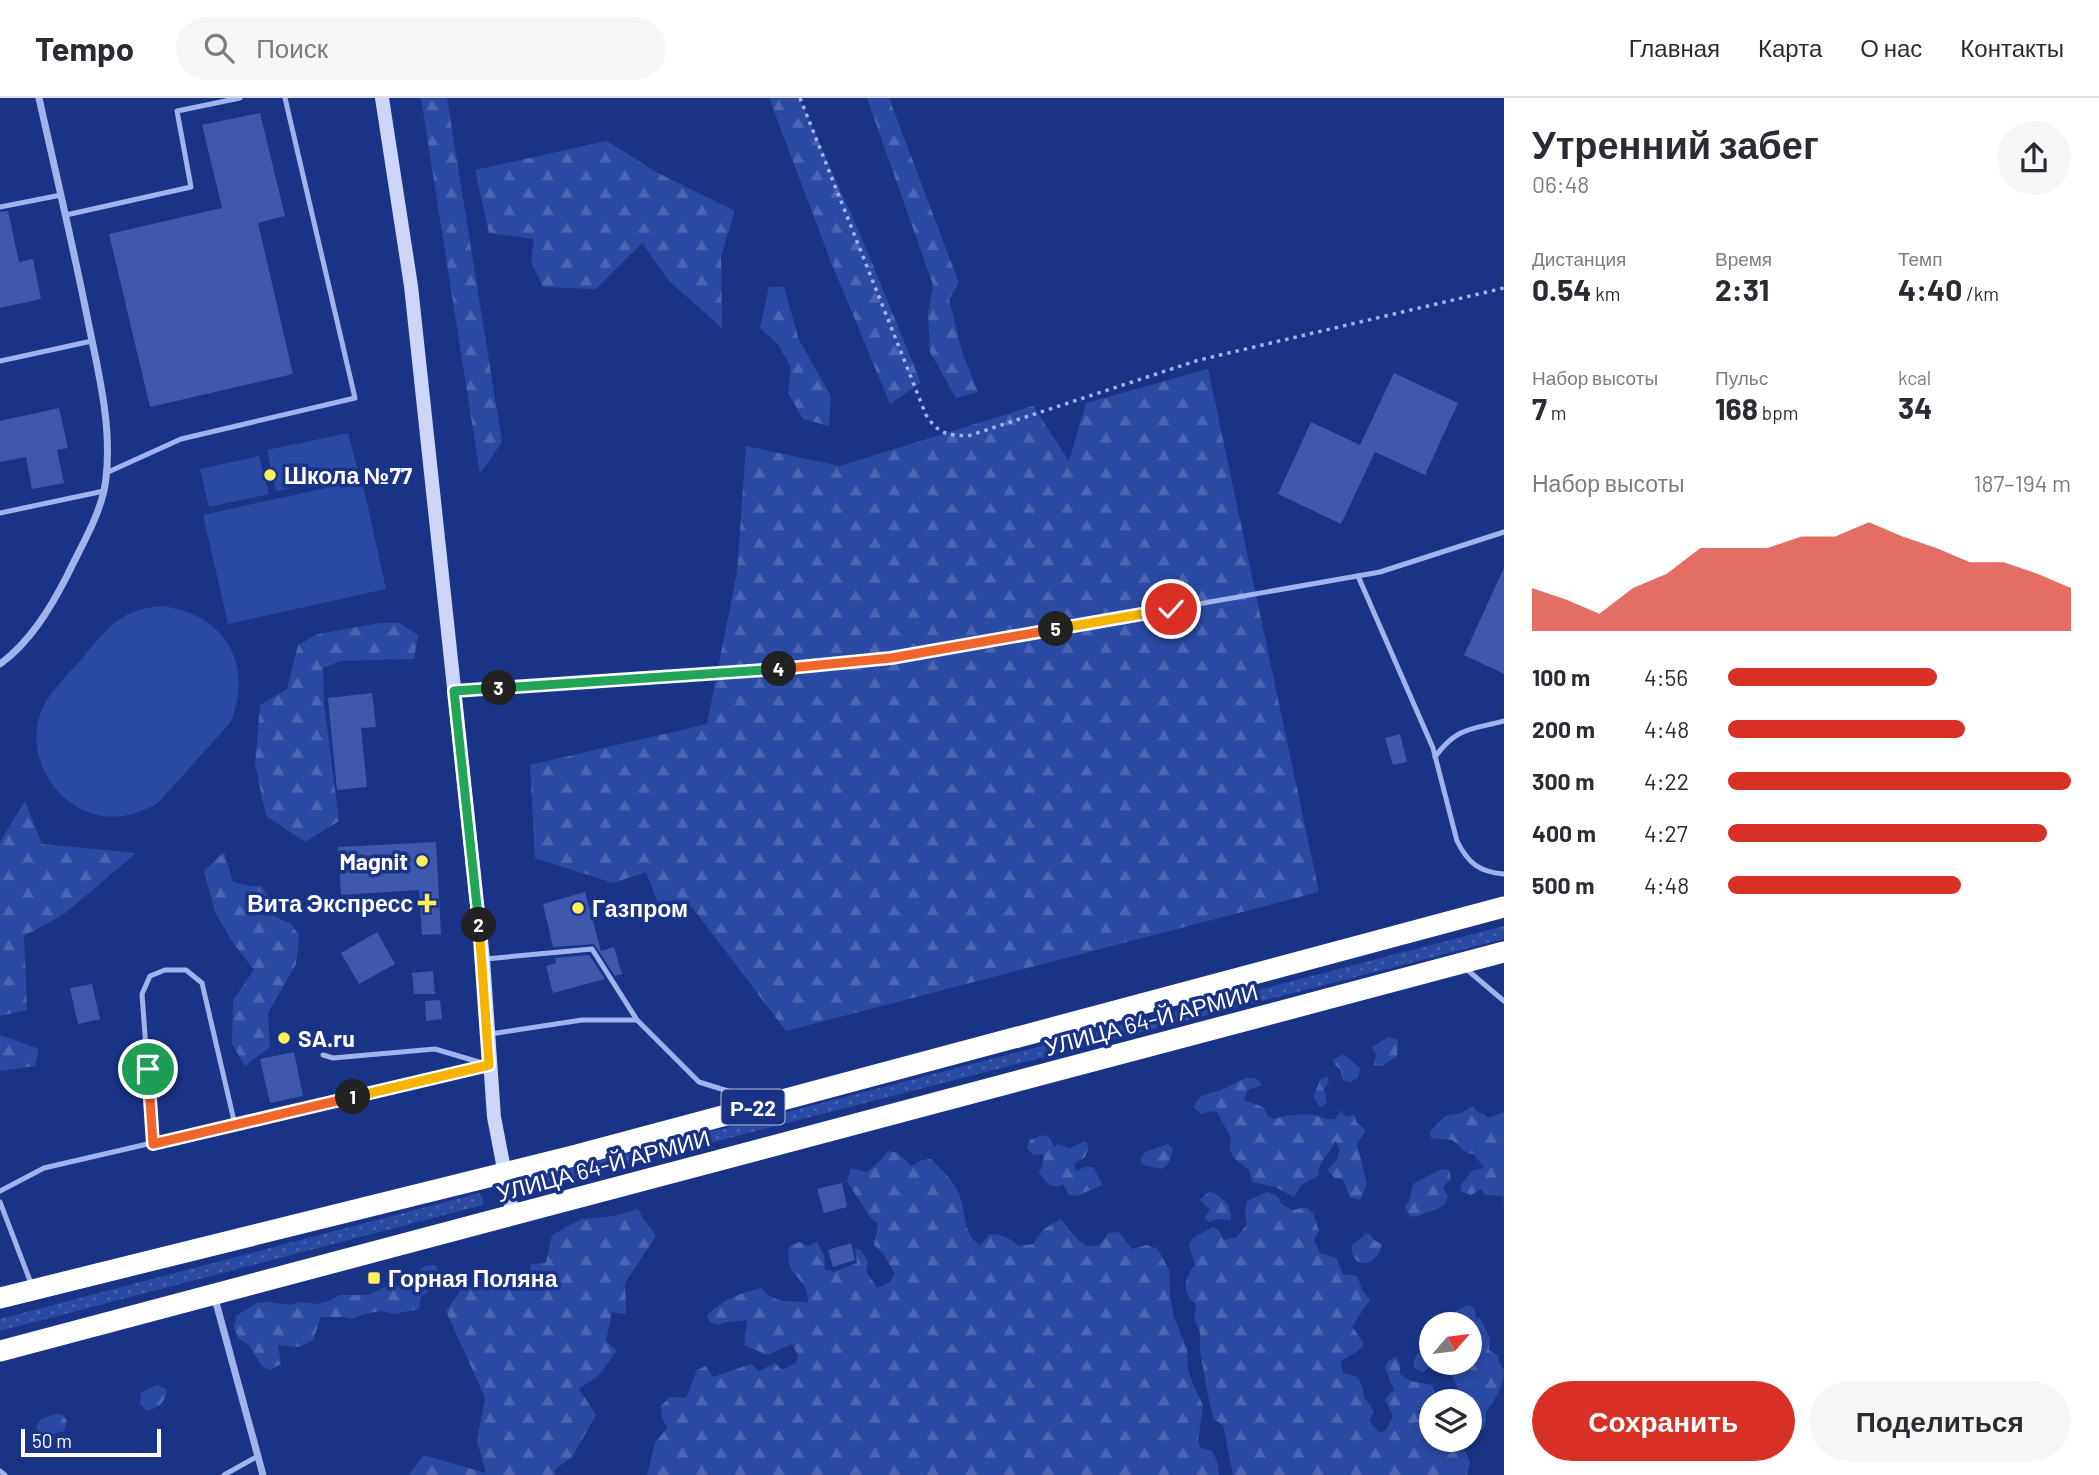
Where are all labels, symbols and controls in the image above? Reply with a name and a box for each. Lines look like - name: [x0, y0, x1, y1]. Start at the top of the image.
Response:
- search box: [176, 17, 666, 80]
- text: Tempo: [35, 28, 134, 68]
- icon: search: [200, 29, 238, 67]
- text: Поиск: [256, 32, 328, 63]
- text: Главная: [1629, 33, 1720, 62]
- text: Карта: [1758, 33, 1822, 62]
- text: О нас: [1860, 33, 1922, 62]
- text: Контакты: [1960, 33, 2064, 62]
- text: Утренний забег: [1532, 121, 1819, 167]
- button: share: [1997, 121, 2071, 195]
- text: 06:48: [1532, 170, 1589, 198]
- text: Дистанция: [1532, 247, 1626, 270]
- text: Время: [1715, 247, 1772, 270]
- text: Темп: [1898, 247, 1942, 270]
- text: 0.54: [1532, 271, 1592, 307]
- text: 2:31: [1715, 271, 1769, 307]
- text: 4:40: [1898, 271, 1962, 307]
- text: km: [1592, 282, 1621, 305]
- text: /km: [1962, 282, 1999, 305]
- text: Набор высоты: [1532, 366, 1658, 389]
- text: Пульс: [1715, 366, 1768, 389]
- text: kcal: [1898, 366, 1931, 389]
- text: 34: [1898, 389, 1932, 425]
- text: 7: [1532, 390, 1547, 426]
- text: 168: [1715, 390, 1758, 426]
- text: m: [1547, 401, 1566, 424]
- text: bpm: [1758, 401, 1798, 424]
- place label: Школа №77: [284, 461, 413, 489]
- marker: Школа №77: [262, 467, 278, 483]
- text: Набор высоты: [1532, 469, 1685, 497]
- text: 187–194 m: [1973, 469, 2071, 497]
- pin: [1141, 579, 1201, 639]
- icon: check: [1152, 590, 1190, 628]
- pin: 5: [1038, 612, 1074, 646]
- text: 5: [1050, 617, 1061, 640]
- pin: 4: [762, 652, 796, 686]
- text: 4: [773, 657, 784, 680]
- text: 100 m: [1532, 663, 1590, 691]
- text: 4:56: [1644, 663, 1688, 691]
- pin: 3: [482, 670, 516, 706]
- text: 3: [493, 676, 504, 699]
- text: 200 m: [1532, 715, 1595, 743]
- text: 4:48: [1644, 715, 1689, 743]
- text: 300 m: [1532, 767, 1594, 795]
- text: 4:22: [1644, 767, 1689, 795]
- text: 400 m: [1532, 819, 1596, 847]
- text: 4:27: [1644, 819, 1688, 847]
- place label: Magnit: [339, 847, 408, 875]
- marker: Magnit: [414, 853, 430, 869]
- text: 500 m: [1532, 871, 1594, 899]
- text: 4:48: [1644, 871, 1689, 899]
- place label: Вита Экспресс: [247, 889, 413, 917]
- place label: Газпром: [592, 894, 688, 922]
- marker: Вита Экспресс: [419, 895, 435, 911]
- marker: Газпром: [570, 900, 586, 916]
- pin: 2: [462, 908, 496, 942]
- text: 2: [473, 913, 484, 936]
- street label: УЛИЦА 64-Й АРМИИ: [1041, 977, 1261, 1061]
- place label: SA.ru: [298, 1024, 355, 1052]
- marker: SA.ru: [276, 1030, 292, 1046]
- pin: [118, 1039, 178, 1099]
- icon: arrive: [129, 1050, 167, 1088]
- pin: 1: [336, 1080, 370, 1114]
- text: 1: [349, 1085, 356, 1108]
- road number: Р-22: [722, 1090, 784, 1124]
- street label: УЛИЦА 64-Й АРМИИ: [493, 1123, 713, 1207]
- place label: Горная Поляна: [388, 1264, 558, 1292]
- marker: Горная Поляна: [366, 1270, 382, 1286]
- north arrow: [1419, 1312, 1482, 1376]
- map controls: [1419, 1312, 1482, 1452]
- button: Сохранить: [1532, 1381, 1795, 1461]
- button: Поделиться: [1809, 1381, 2071, 1461]
- button: layers: [1419, 1389, 1482, 1452]
- scale bar: [21, 1426, 161, 1458]
- text: 50 m: [32, 1429, 72, 1452]

